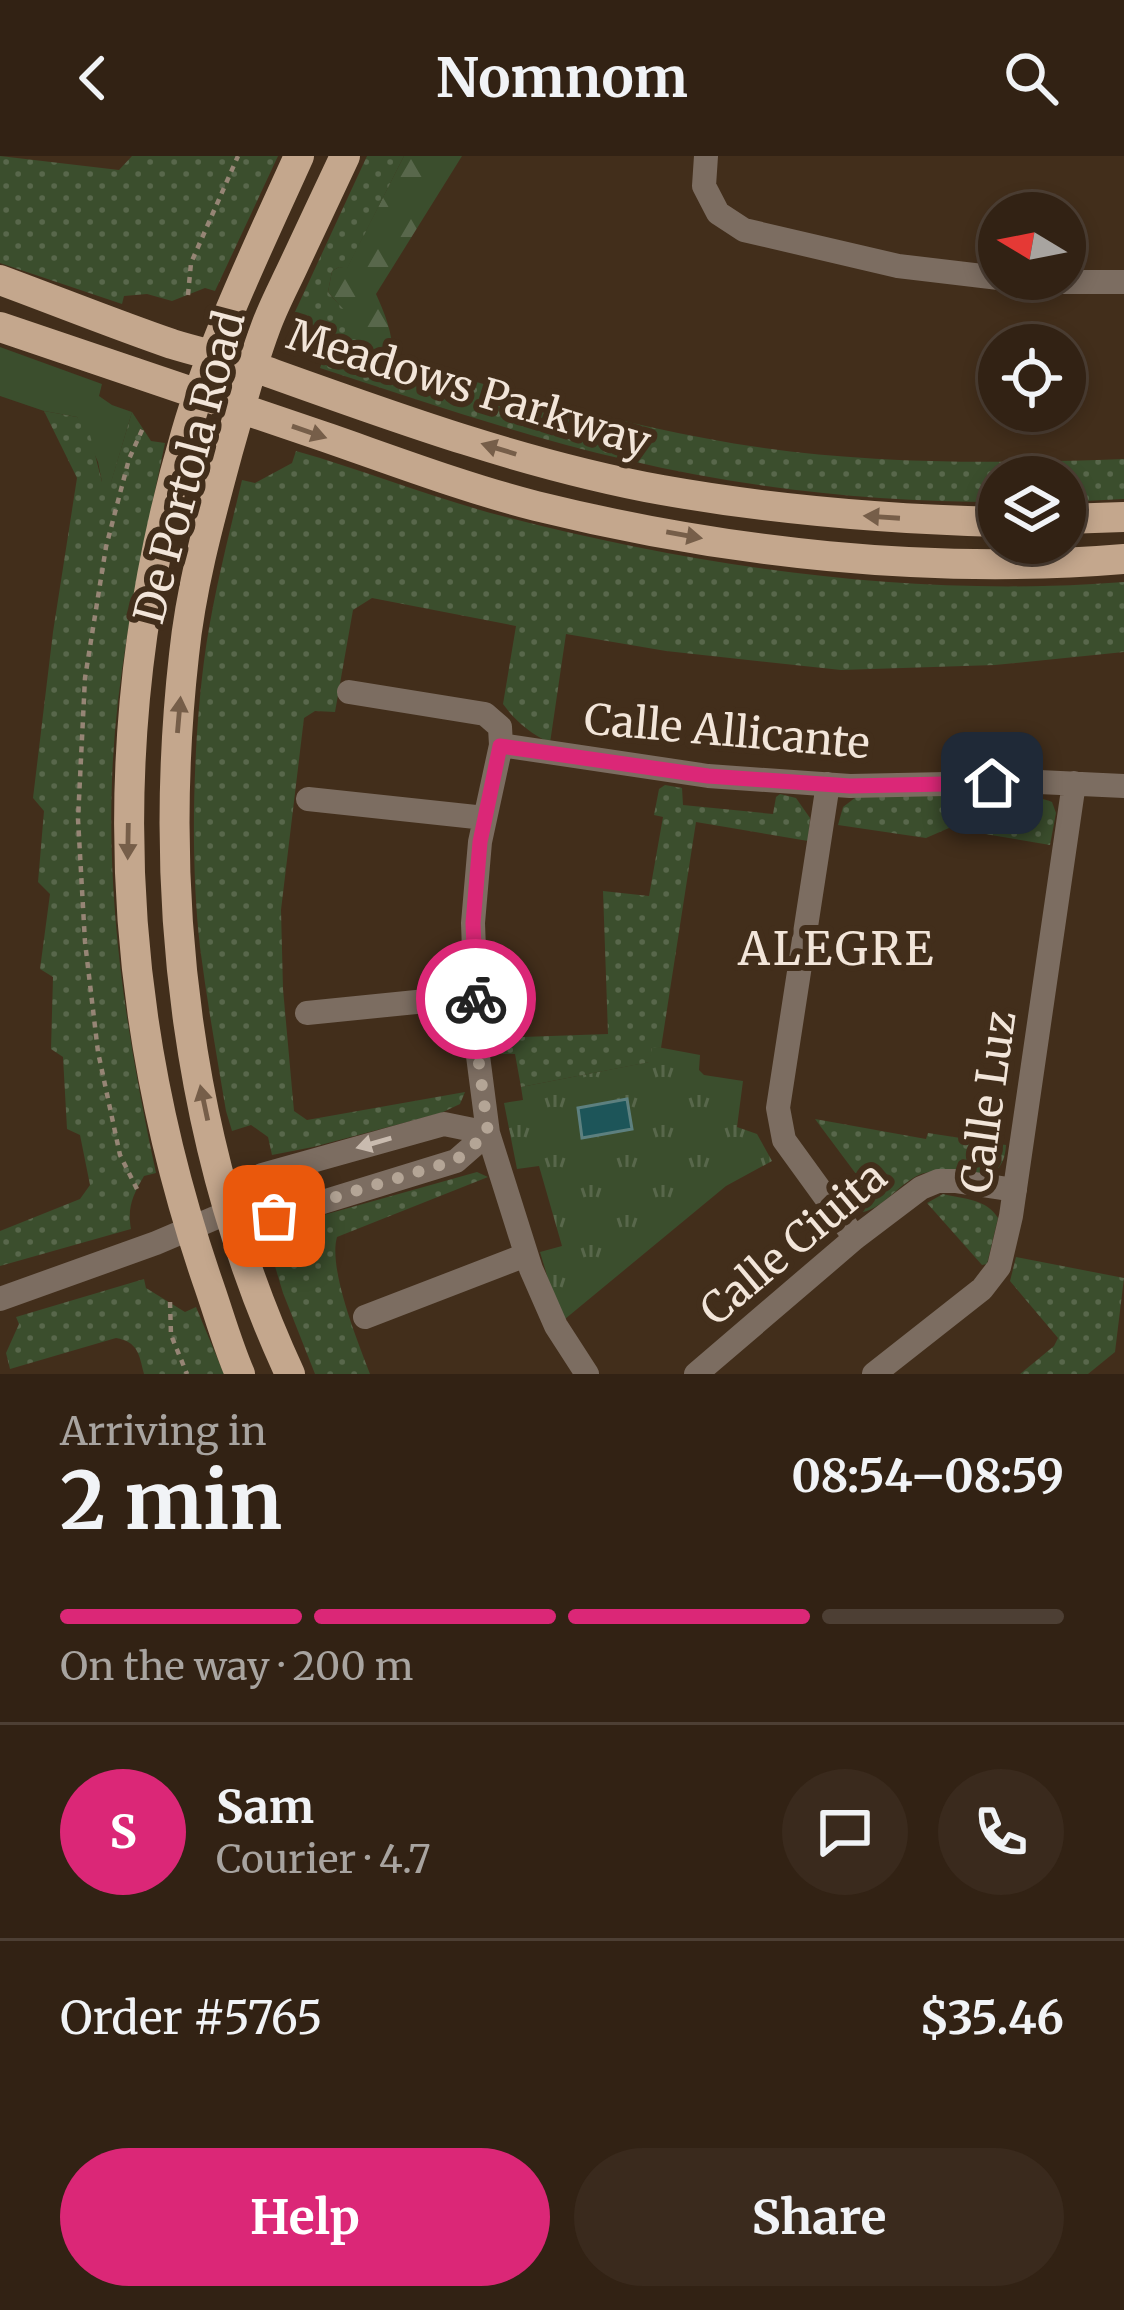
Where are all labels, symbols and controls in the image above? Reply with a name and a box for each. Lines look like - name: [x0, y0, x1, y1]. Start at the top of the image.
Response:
- text: Nomnom: [436, 44, 688, 112]
- icon: back: [60, 45, 126, 111]
- icon: search: [998, 45, 1064, 111]
- north arrow: [978, 192, 1086, 300]
- map controls: [978, 192, 1086, 564]
- street label: De Portola Road: [122, 305, 256, 629]
- street label: Meadows Parkway: [281, 308, 657, 468]
- button: locate: [978, 324, 1086, 432]
- one-way arrow: [291, 423, 328, 442]
- one-way arrow: [480, 439, 517, 457]
- button: layers: [978, 456, 1086, 564]
- one-way arrow: [863, 508, 900, 527]
- one-way arrow: [666, 526, 703, 545]
- street label: Calle Allicante: [582, 693, 872, 769]
- one-way arrow: [169, 696, 188, 733]
- pin: [941, 732, 1043, 834]
- icon: home: [959, 750, 1025, 816]
- one-way arrow: [118, 823, 137, 861]
- district label: ALEGRE: [737, 921, 936, 977]
- courier: [416, 939, 536, 1059]
- icon: bike: [443, 966, 509, 1032]
- street label: Calle Luz: [950, 1008, 1026, 1196]
- one-way arrow: [193, 1084, 212, 1122]
- one-way arrow: [356, 1135, 392, 1153]
- street label: Calle Ciuita: [689, 1150, 897, 1336]
- pin: [223, 1165, 325, 1267]
- icon: bag: [241, 1183, 307, 1249]
- text: Arriving in: [60, 1407, 267, 1456]
- text: 08:54–08:59: [791, 1448, 1064, 1504]
- text: 2 min: [60, 1452, 282, 1550]
- text: On the way · 200 m: [60, 1642, 414, 1691]
- button: chat: [782, 1769, 908, 1895]
- button: phone: [938, 1769, 1064, 1895]
- text: Sam: [216, 1779, 314, 1835]
- text: S: [109, 1804, 137, 1860]
- text: Courier · 4.7: [216, 1835, 431, 1884]
- text: Order #5765: [60, 1990, 323, 2046]
- text: $35.46: [919, 1990, 1064, 2046]
- button: Help: [60, 2148, 550, 2286]
- button: Share: [574, 2148, 1064, 2286]

